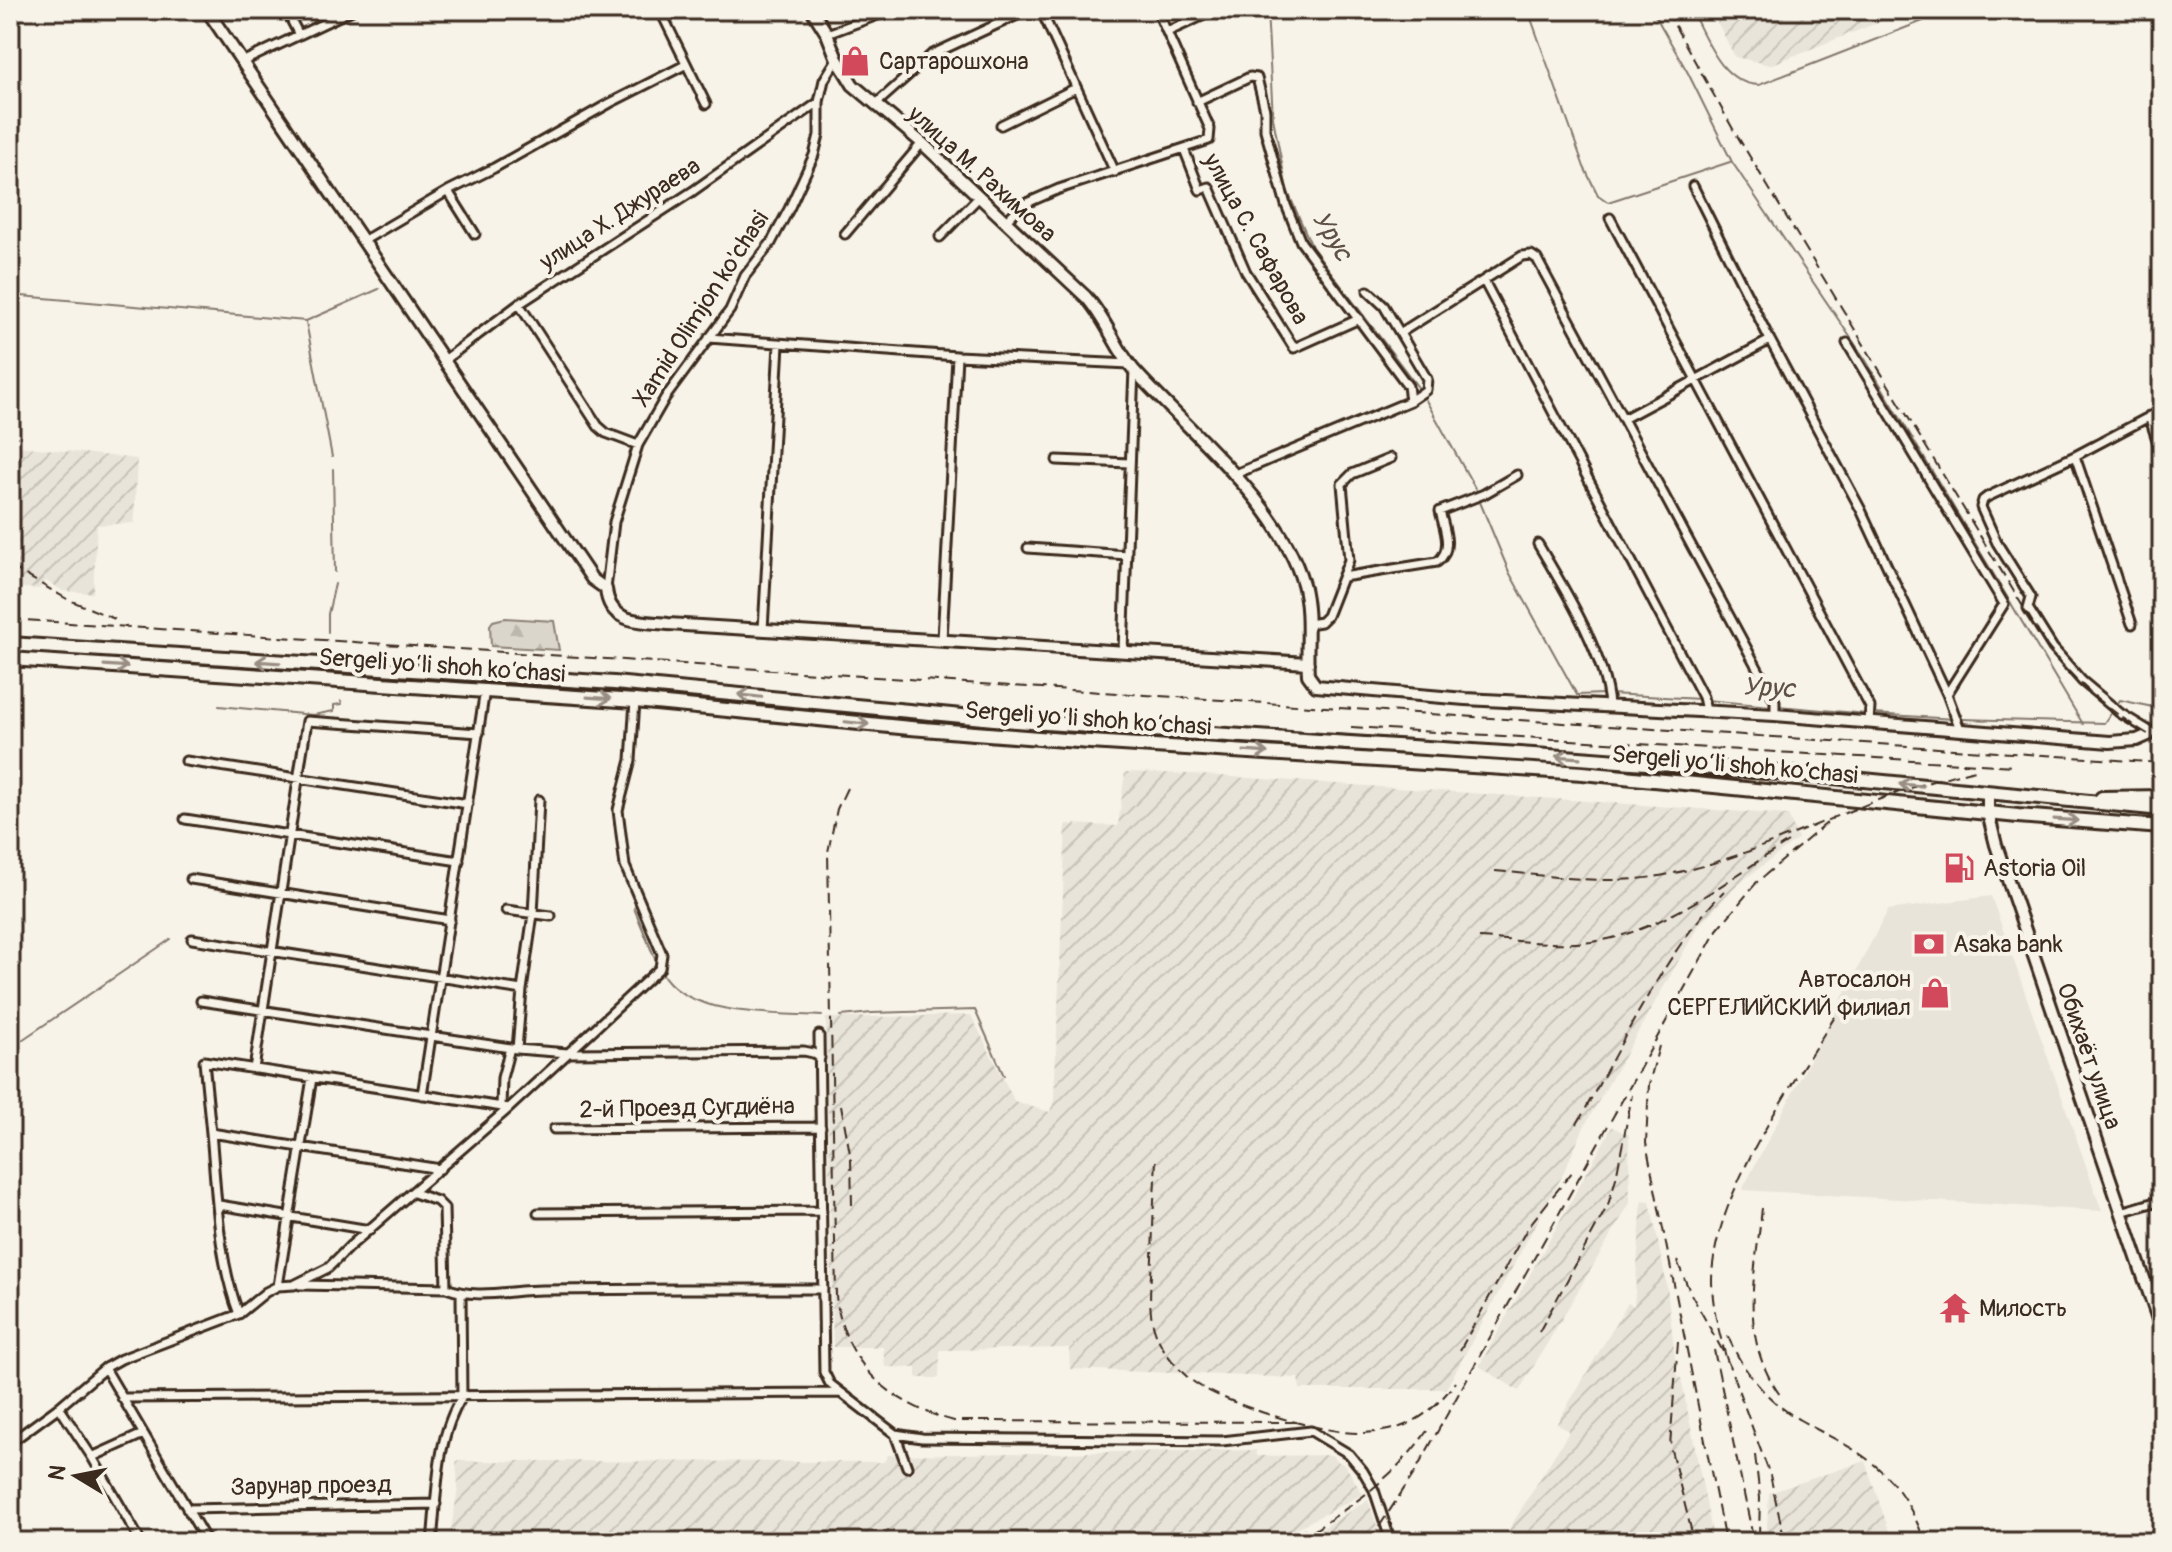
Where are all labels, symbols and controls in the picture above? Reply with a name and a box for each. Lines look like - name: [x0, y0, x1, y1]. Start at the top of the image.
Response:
- shop icon: Сартарошхона: [838, 44, 872, 78]
- place label: Сартарошхона: [879, 47, 1029, 76]
- street label: улица М. Рахимова: [901, 99, 1062, 248]
- street label: улица С. Сафарова: [1196, 147, 1315, 330]
- street label: улица Х. Джураева: [533, 151, 706, 277]
- water label: Урус: [1305, 205, 1360, 268]
- street label: Xamid Olimjon ko'chasi: [627, 206, 775, 412]
- street label: Sergeli yo‘li shoh ko‘chasi: [318, 643, 566, 689]
- one-way arrow: [255, 654, 282, 669]
- one-way arrow: [102, 659, 129, 674]
- water label: Урус: [1742, 671, 1798, 705]
- one-way arrow: [737, 689, 764, 704]
- one-way arrow: [585, 691, 612, 706]
- street label: Sergeli yo‘li shoh ko‘chasi: [964, 696, 1212, 742]
- one-way arrow: [844, 715, 870, 730]
- street label: Sergeli yo‘li shoh ko‘chasi: [1611, 740, 1859, 790]
- one-way arrow: [1242, 745, 1269, 760]
- one-way arrow: [1555, 749, 1582, 764]
- one-way arrow: [1898, 777, 1925, 792]
- one-way arrow: [2052, 812, 2079, 827]
- fuel station icon: Astoria Oil: [1942, 851, 1976, 885]
- place label: Astoria Oil: [1983, 854, 2086, 883]
- bank icon: Asaka bank: [1912, 927, 1946, 961]
- place label: Asaka bank: [1953, 930, 2063, 959]
- place label: Автосалон СЕРГЕЛИЙСКИЙ филиал: [1667, 965, 1911, 1022]
- shop icon: Автосалон СЕРГЕЛИЙСКИЙ филиал: [1918, 976, 1952, 1010]
- street label: Обихаёт улица: [2050, 979, 2128, 1133]
- street label: 2-й Проезд Сугдиёна: [579, 1092, 795, 1124]
- temple icon: Милость: [1938, 1291, 1972, 1325]
- place label: Милость: [1979, 1294, 2067, 1323]
- north arrow: [36, 1436, 116, 1516]
- text: N: [42, 1463, 72, 1482]
- street label: Зарунар проезд: [230, 1470, 392, 1502]

